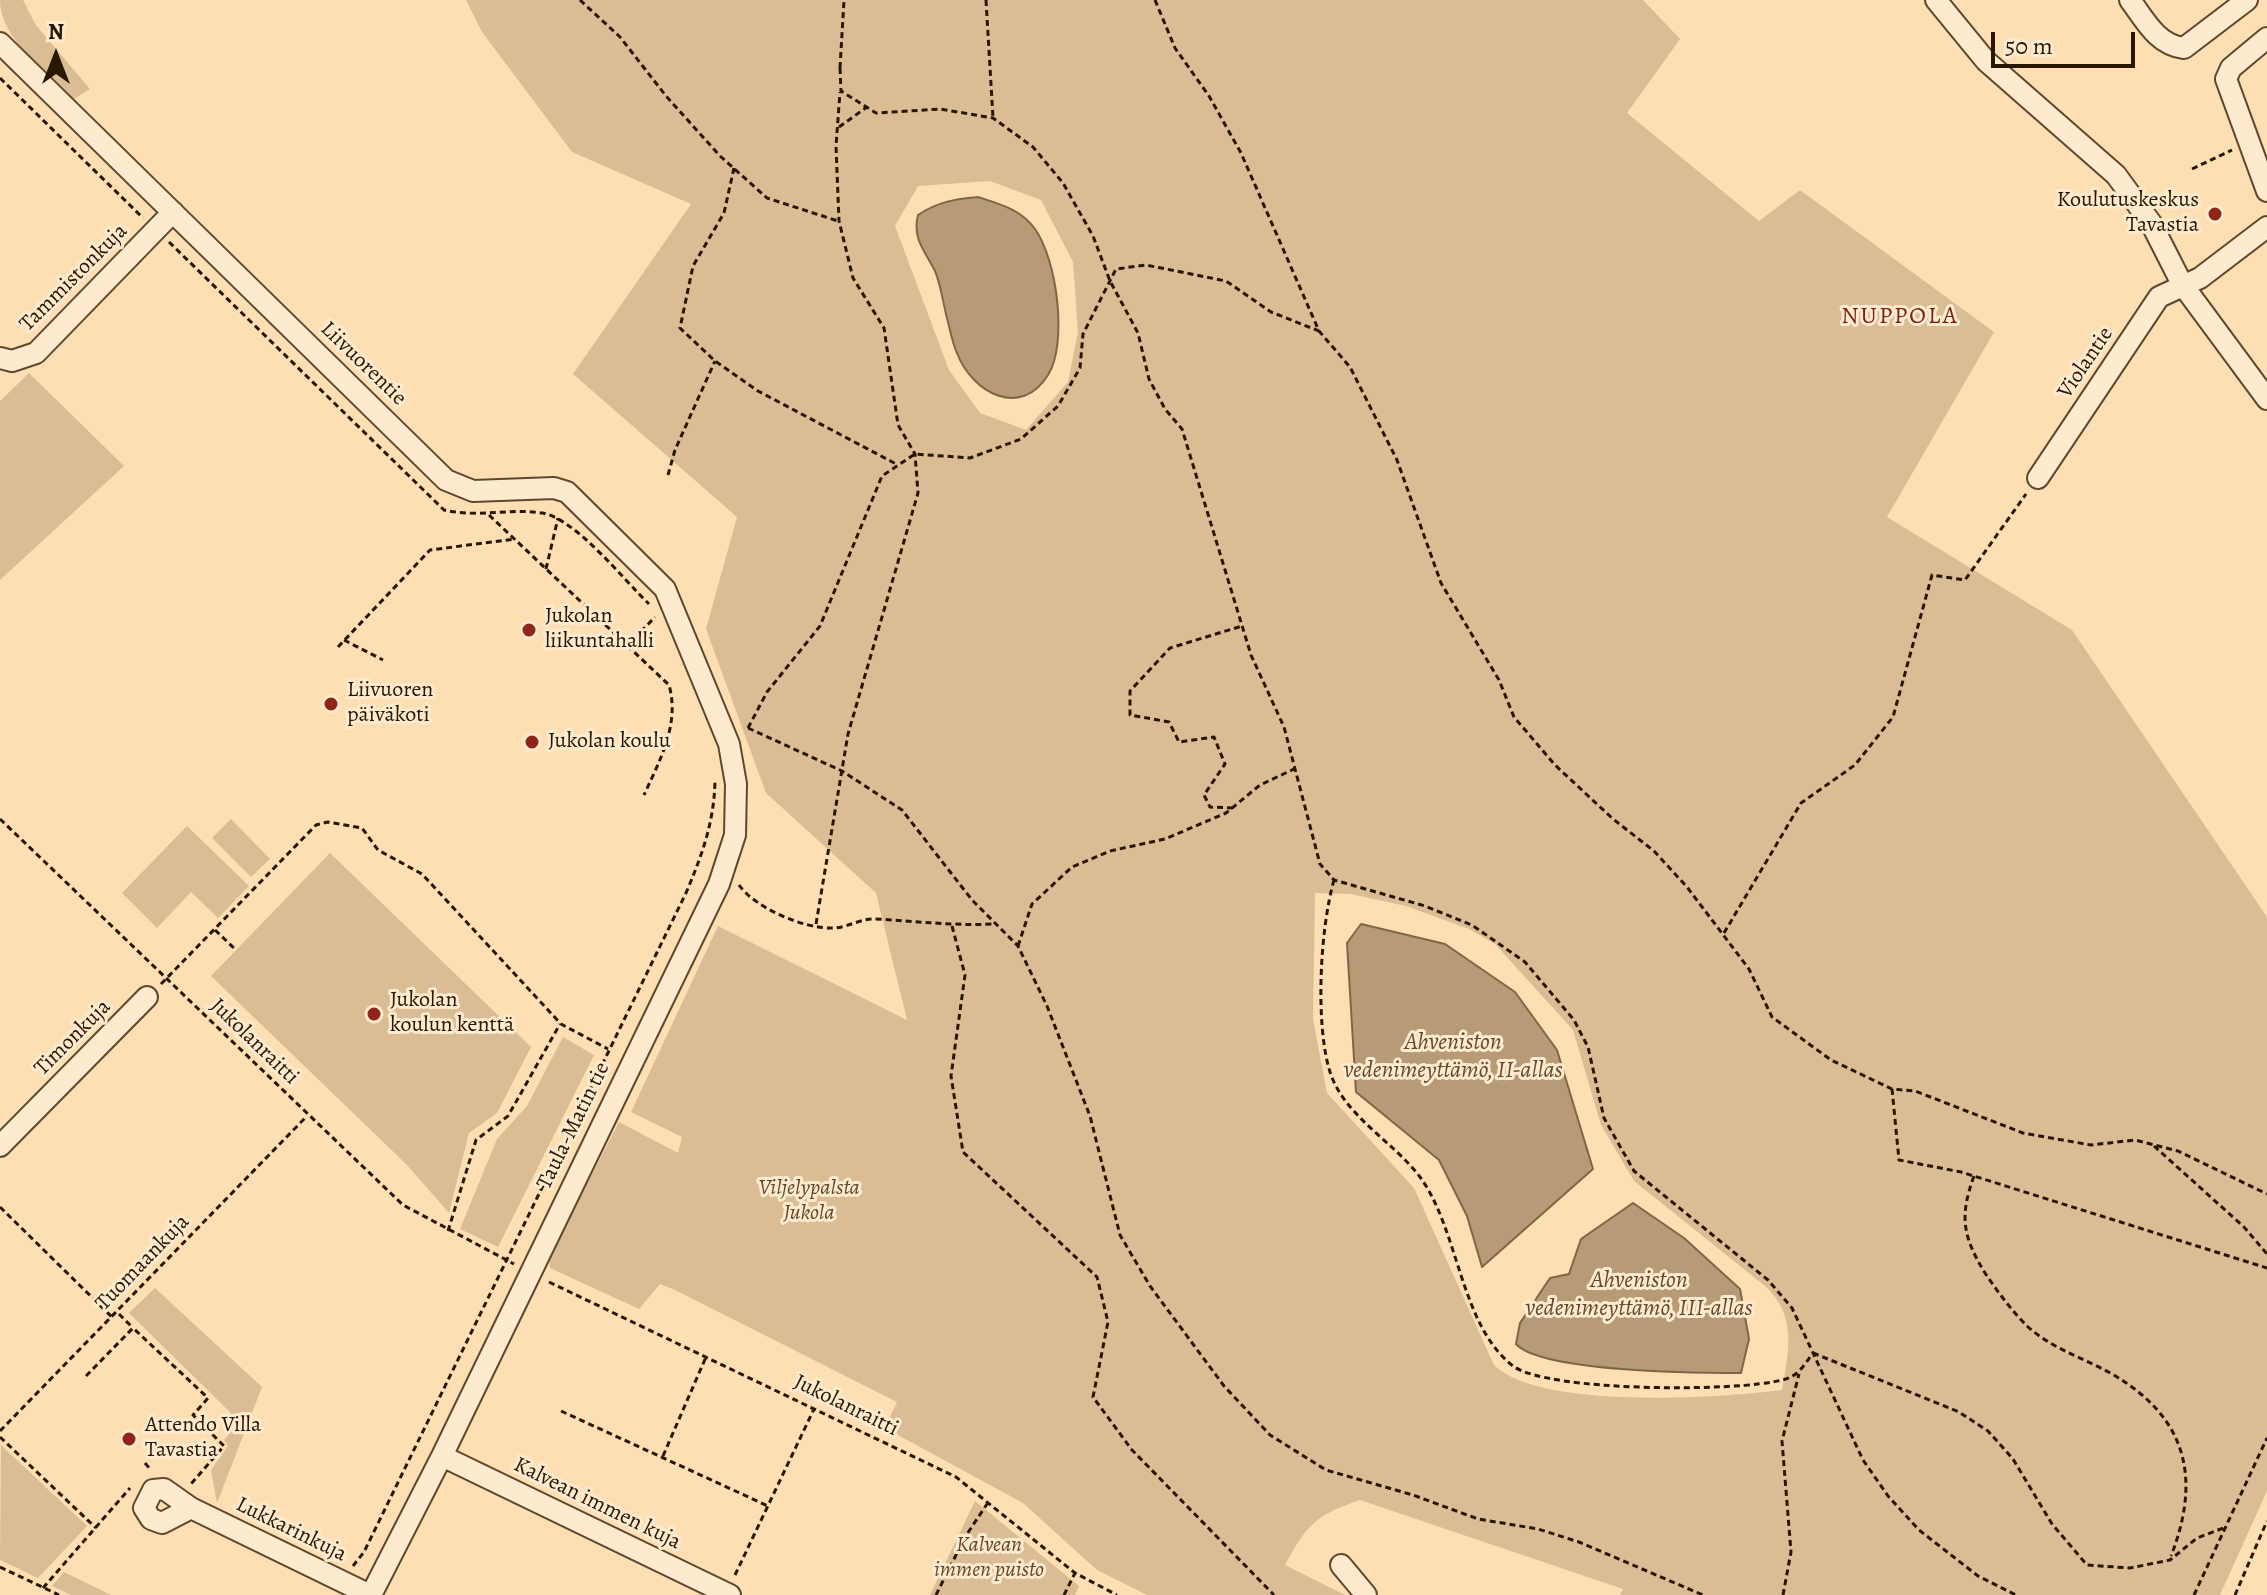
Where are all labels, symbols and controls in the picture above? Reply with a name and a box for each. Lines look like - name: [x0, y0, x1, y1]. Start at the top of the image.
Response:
- north arrow: [16, 16, 96, 96]
- scale bar: [1995, 16, 2139, 66]
- text: N: [48, 17, 64, 47]
- text: 50 m: [2005, 30, 2053, 62]
- place label: Koulutuskeskus Tavastia: [2057, 188, 2199, 240]
- marker: Koulutuskeskus Tavastia: [2206, 205, 2224, 223]
- street label: Tammistonkuja: [15, 219, 133, 337]
- district label: NUPPOLA: [1841, 303, 1959, 331]
- street label: Liivuorentie: [314, 316, 412, 412]
- street label: Violantie: [2052, 322, 2120, 404]
- place label: Jukolan liikuntahalli: [545, 604, 654, 656]
- marker: Jukolan liikuntahalli: [520, 621, 538, 639]
- place label: Liivuoren päiväkoti: [347, 678, 433, 730]
- marker: Liivuoren päiväkoti: [322, 695, 340, 713]
- place label: Jukolan koulu: [548, 729, 671, 755]
- marker: Jukolan koulu: [523, 733, 541, 751]
- place label: Jukolan koulun kenttä: [390, 988, 514, 1040]
- street label: Jukolanraitti: [204, 993, 304, 1091]
- street label: Timonkuja: [29, 994, 117, 1082]
- marker: Jukolan koulun kenttä: [365, 1005, 383, 1023]
- water label: Ahveniston vedenimeyttämö, II-allas: [1343, 1029, 1563, 1085]
- street label: Taula-Matin tie: [532, 1058, 616, 1194]
- park label: Viljelypalsta Jukola: [758, 1176, 860, 1228]
- street label: Tuomaankuja: [91, 1209, 195, 1317]
- water label: Ahveniston vedenimeyttämö, III-allas: [1525, 1267, 1753, 1323]
- street label: Jukolanraitti: [789, 1369, 903, 1443]
- place label: Attendo Villa Tavastia: [145, 1413, 261, 1464]
- marker: Attendo Villa Tavastia: [120, 1430, 138, 1448]
- street label: Kalvean immen kuja: [509, 1452, 685, 1556]
- street label: Lukkarinkuja: [231, 1492, 351, 1568]
- park label: Kalvean immen puisto: [934, 1533, 1044, 1584]

